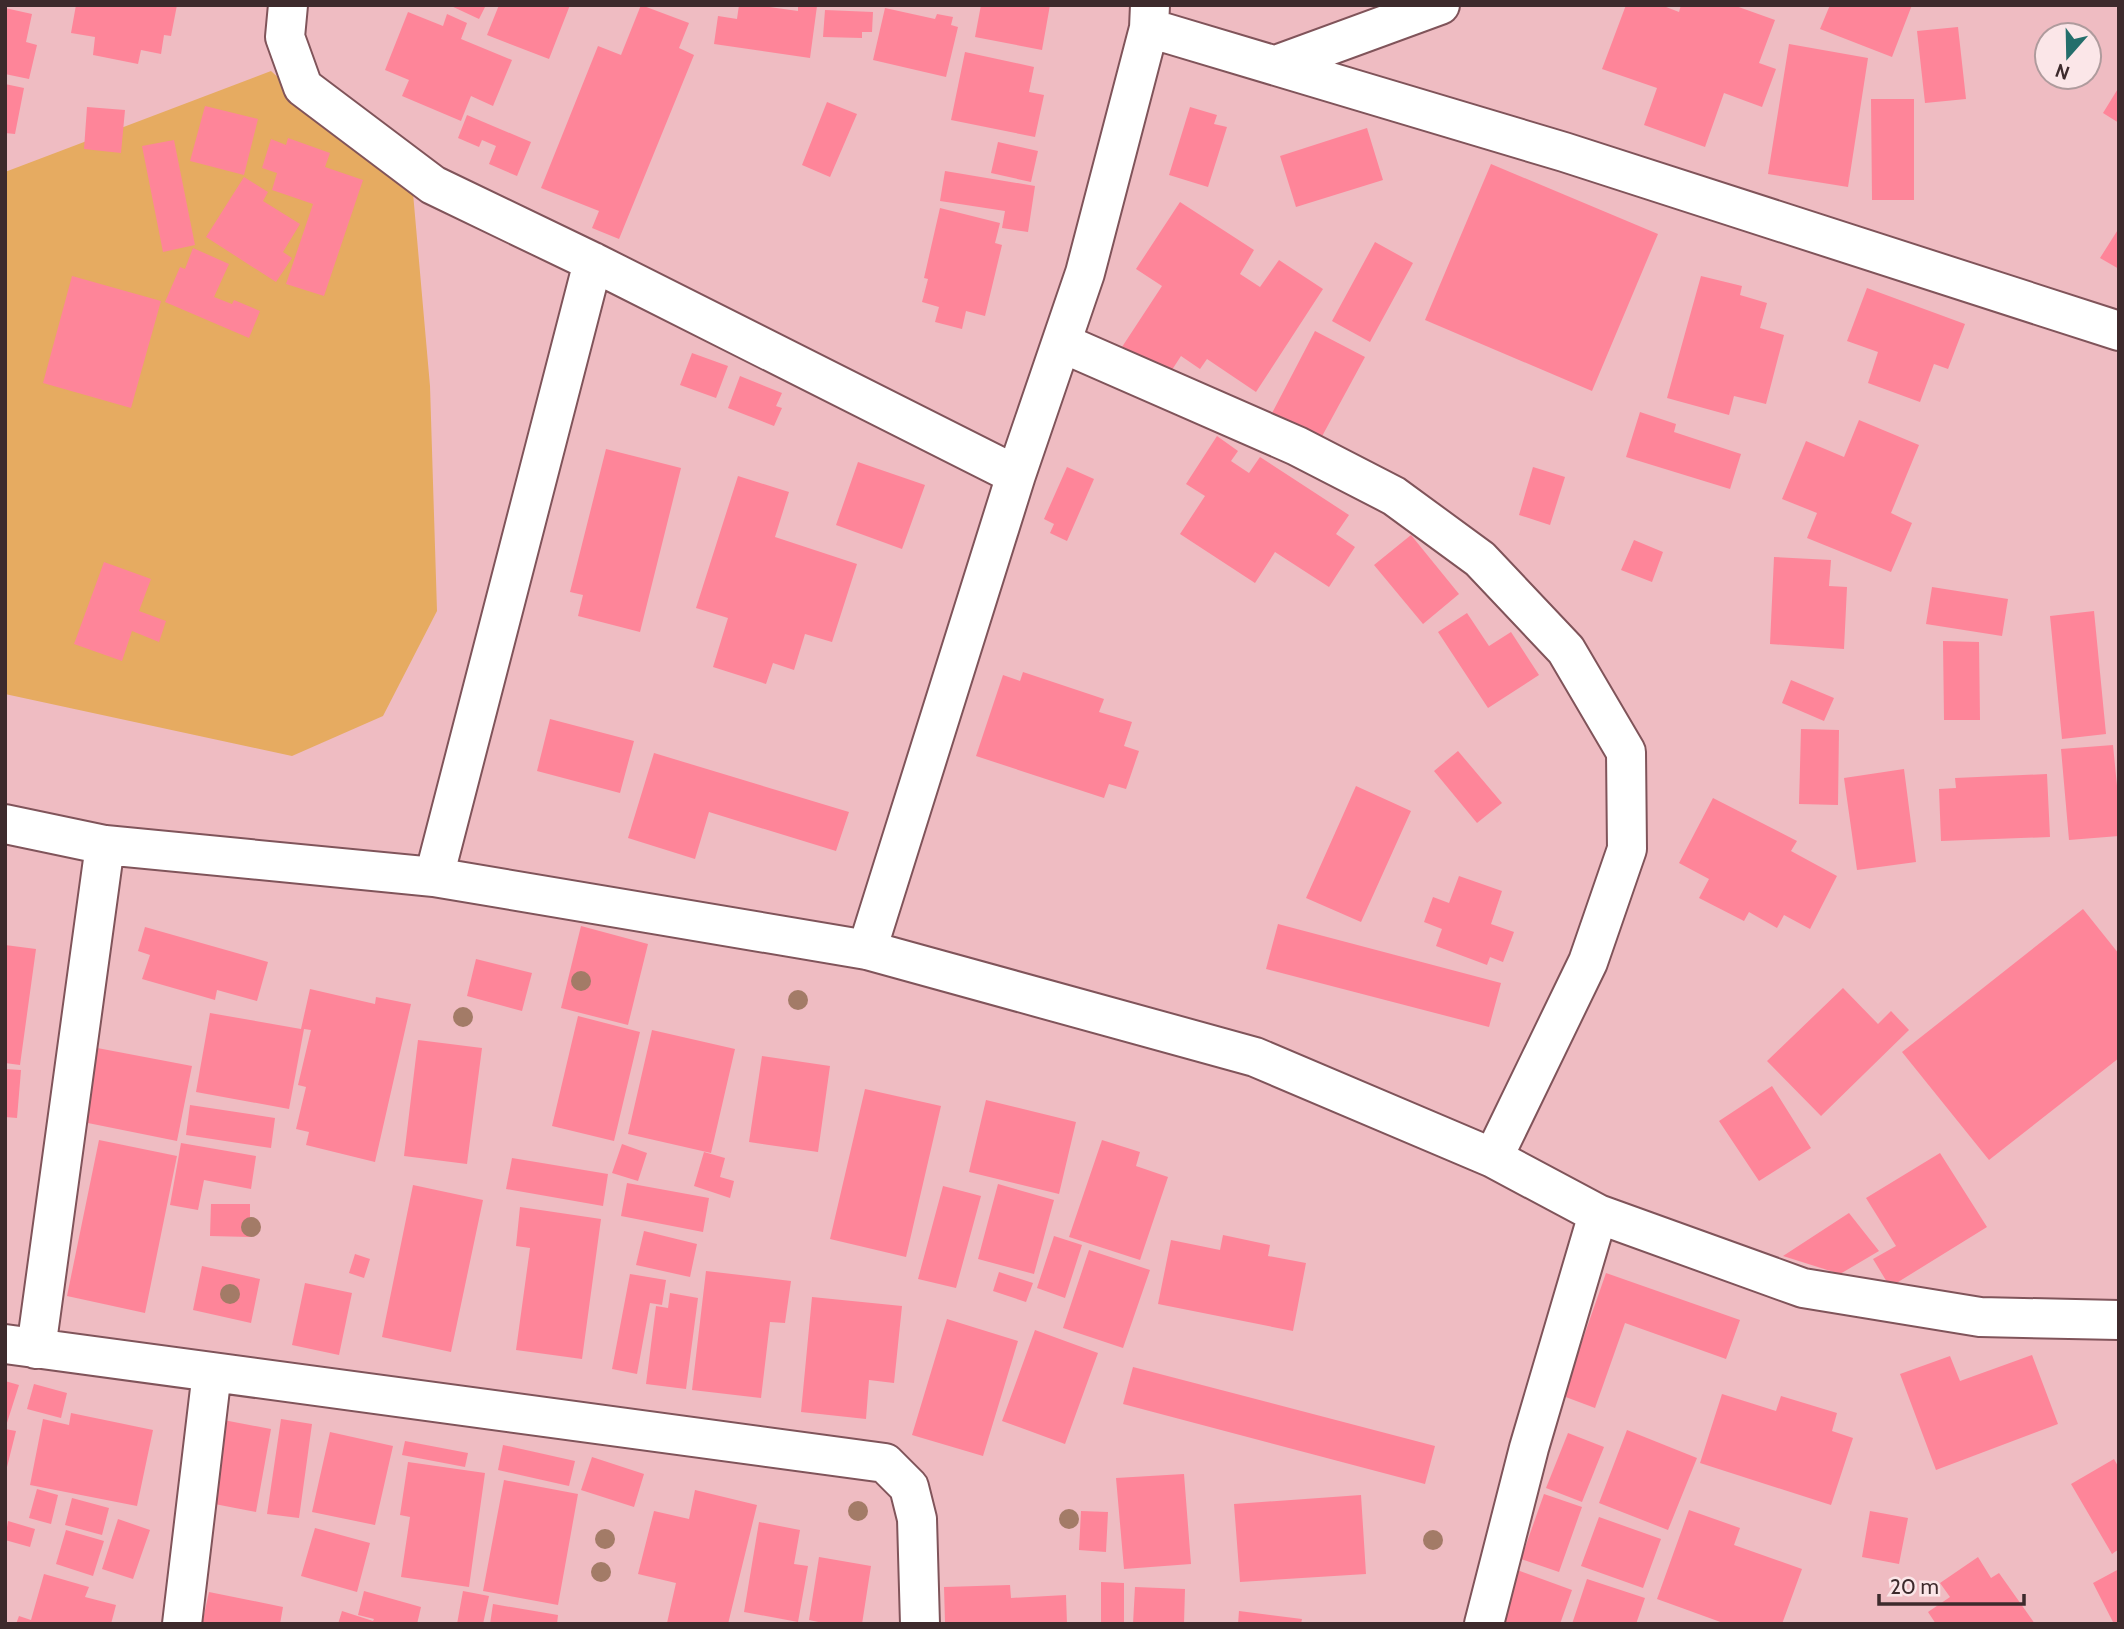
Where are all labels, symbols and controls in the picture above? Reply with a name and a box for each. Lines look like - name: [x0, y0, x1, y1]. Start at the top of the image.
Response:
- north arrow: [2033, 21, 2103, 91]
- text: N: [2052, 58, 2073, 85]
- scale bar: [1879, 1562, 2024, 1606]
- text: 20 m: [1890, 1574, 1939, 1599]

